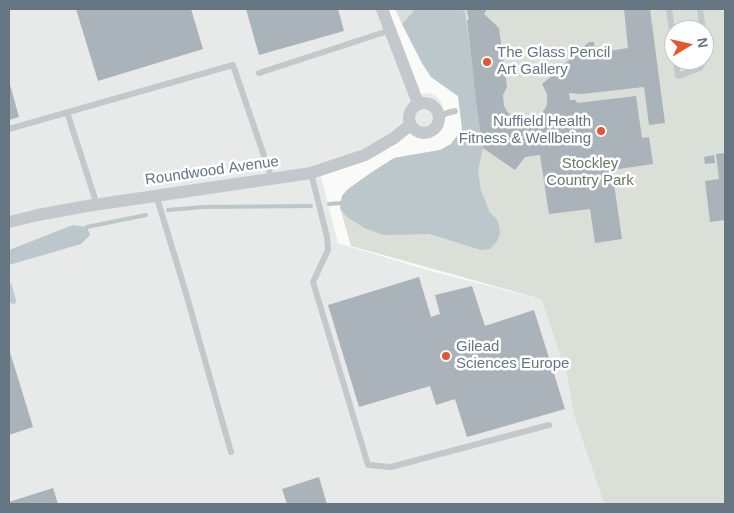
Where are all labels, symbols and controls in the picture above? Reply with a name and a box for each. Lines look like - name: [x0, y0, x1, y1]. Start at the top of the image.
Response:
- north arrow: [664, 20, 714, 70]
- text: N: [694, 37, 712, 49]
- place label: The Glass Pencil Art Gallery: [497, 44, 610, 79]
- marker: The Glass Pencil Art Gallery: [481, 56, 493, 68]
- place label: Nuffield Health Fitness & Wellbeing: [459, 113, 591, 148]
- marker: Nuffield Health Fitness & Wellbeing: [595, 125, 607, 137]
- street label: Roundwood Avenue: [144, 153, 280, 189]
- park label: Stockley Country Park: [546, 155, 634, 190]
- place label: Gilead Sciences Europe: [456, 338, 569, 373]
- marker: Gilead Sciences Europe: [440, 350, 452, 362]

